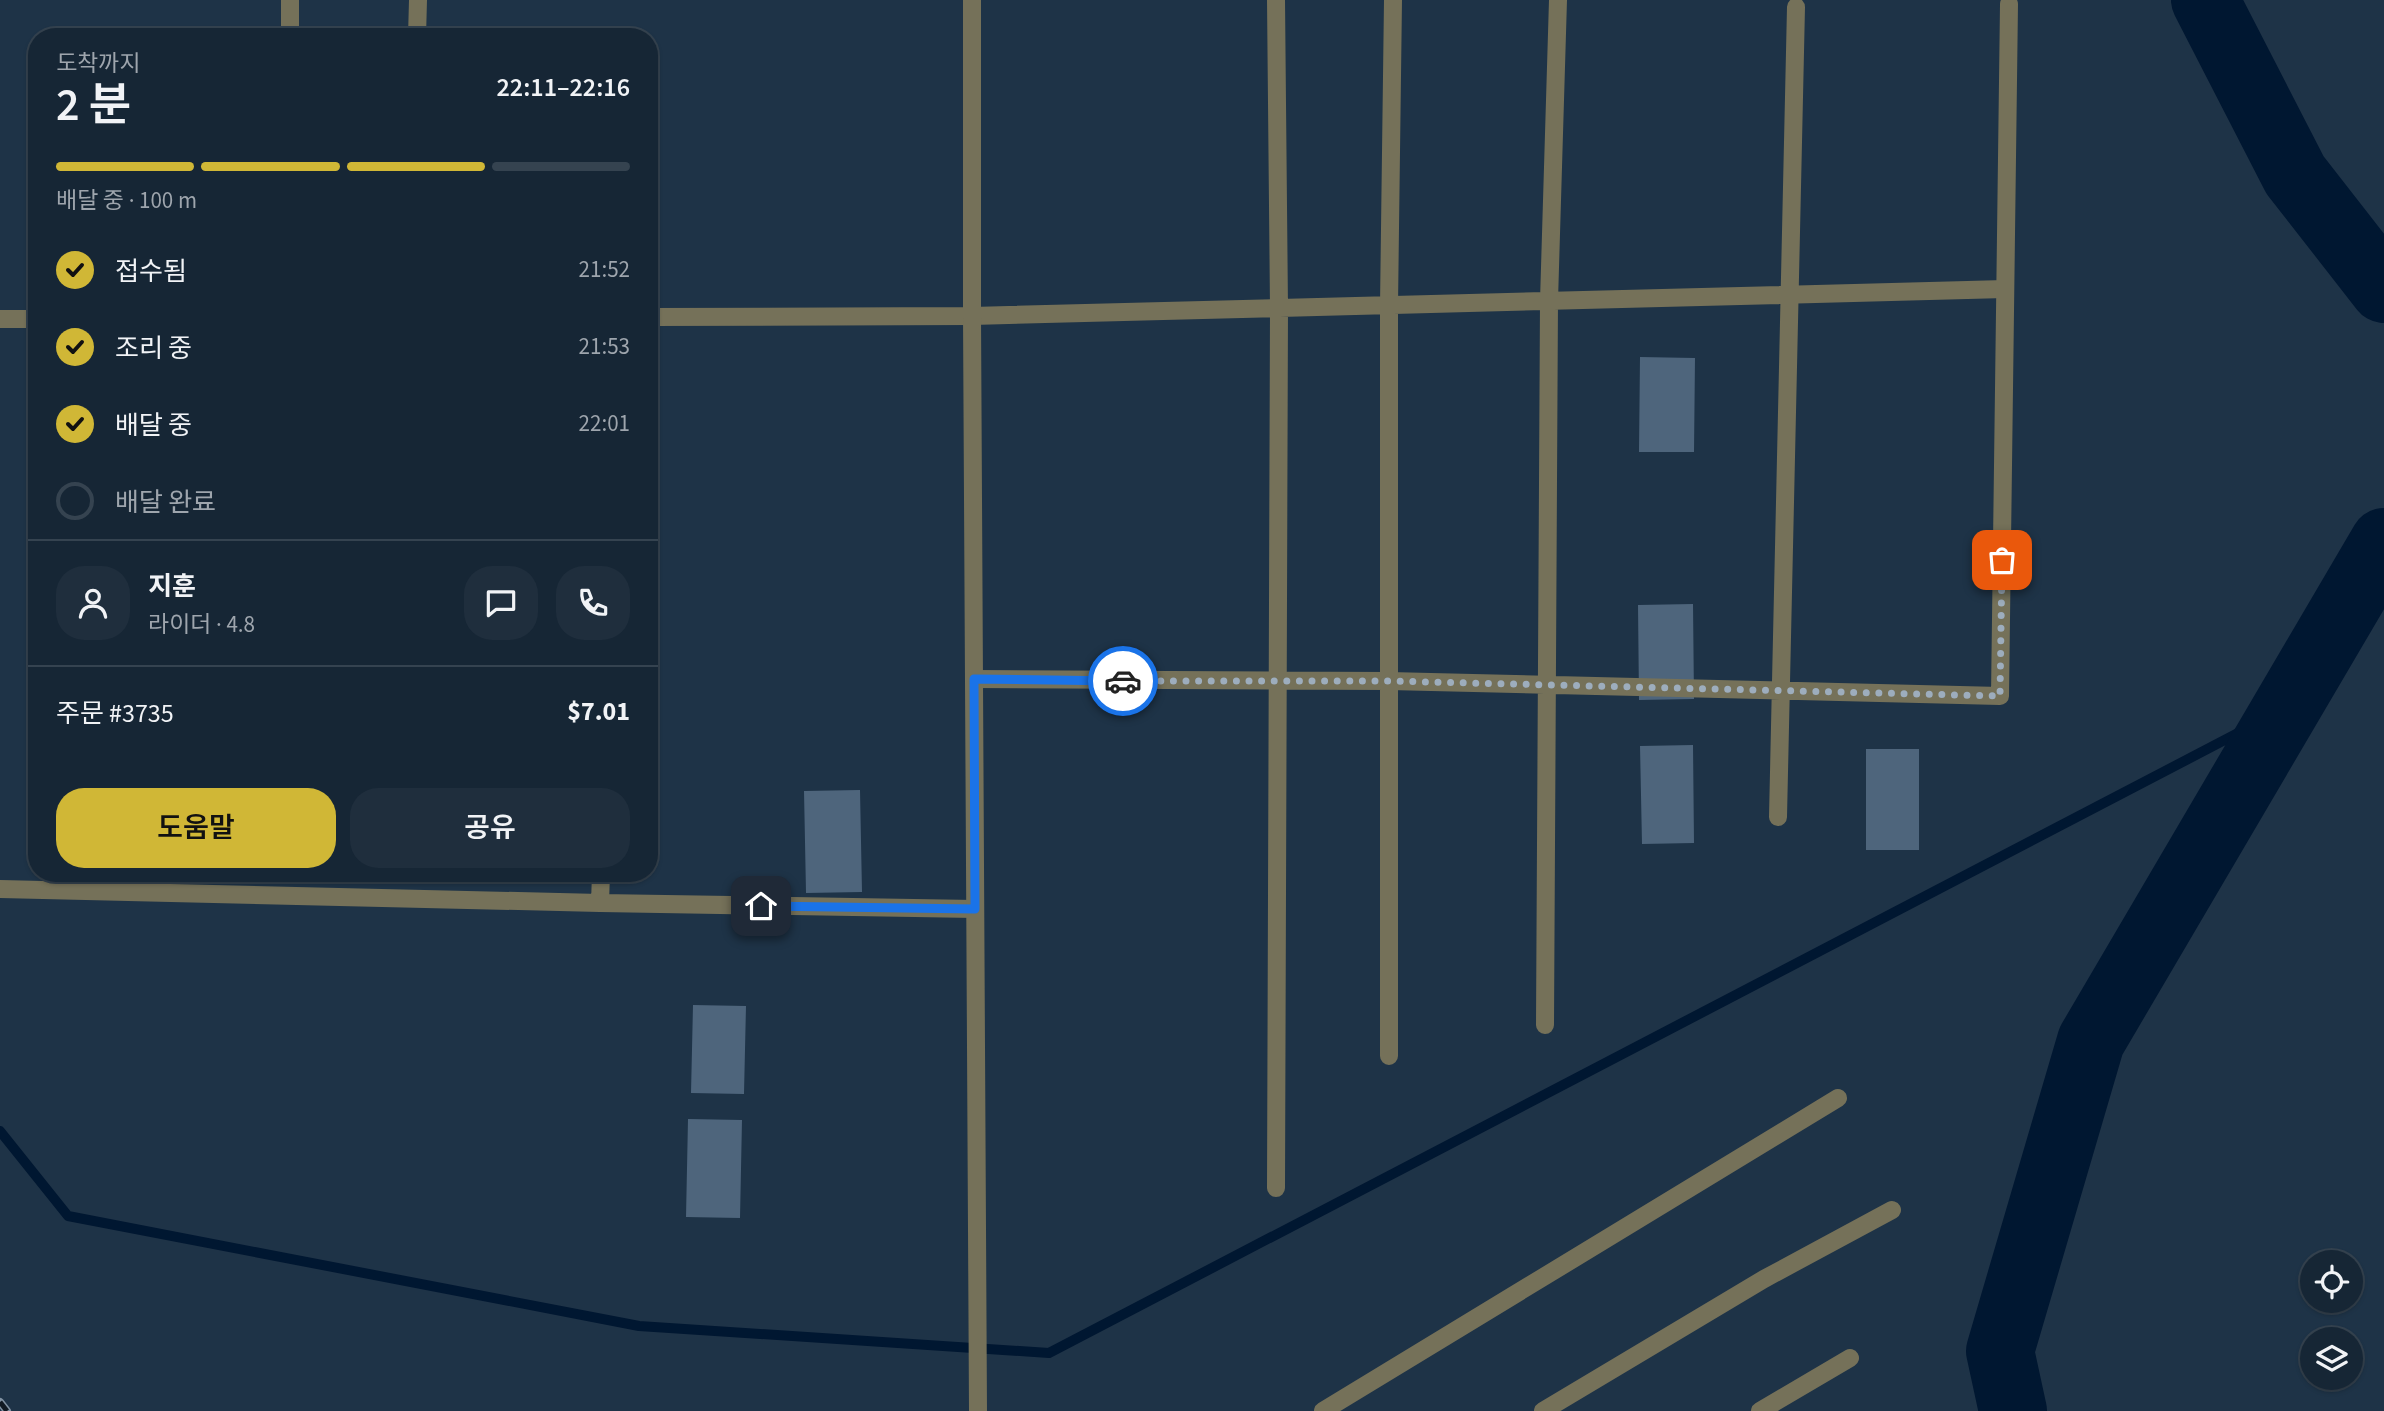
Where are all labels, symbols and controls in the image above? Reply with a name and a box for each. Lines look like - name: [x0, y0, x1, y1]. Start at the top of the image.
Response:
- text: 도착까지: [56, 47, 141, 80]
- text: 22:11–22:16: [497, 69, 630, 106]
- text: 2 분: [56, 73, 131, 138]
- text: 배달 중 · 100 m: [56, 184, 197, 217]
- icon: check: [56, 251, 94, 289]
- text: 접수됨: [115, 253, 187, 290]
- text: 21:52: [579, 253, 630, 286]
- icon: check: [56, 328, 94, 366]
- text: 조리 중: [115, 330, 192, 367]
- text: 21:53: [579, 330, 630, 363]
- icon: check: [56, 405, 94, 443]
- text: 배달 중: [115, 407, 192, 444]
- text: 22:01: [579, 407, 630, 440]
- text: 배달 완료: [115, 484, 216, 521]
- pin: [1972, 530, 2032, 590]
- icon: bag: [1983, 541, 2021, 579]
- button: person: [56, 566, 130, 640]
- button: chat: [464, 566, 538, 640]
- button: phone: [556, 566, 630, 640]
- text: 지훈: [148, 568, 196, 605]
- text: 라이더 · 4.8: [148, 608, 255, 641]
- courier: [1088, 646, 1158, 716]
- icon: car: [1104, 662, 1142, 700]
- text: $7.01: [567, 693, 630, 730]
- text: 주문 #3735: [56, 695, 174, 732]
- button: 도움말: [56, 788, 336, 868]
- button: 공유: [350, 788, 630, 868]
- pin: [731, 876, 791, 936]
- icon: home: [742, 887, 780, 925]
- map controls: [2300, 1250, 2363, 1390]
- button: locate: [2300, 1250, 2363, 1313]
- button: layers: [2300, 1327, 2363, 1390]

